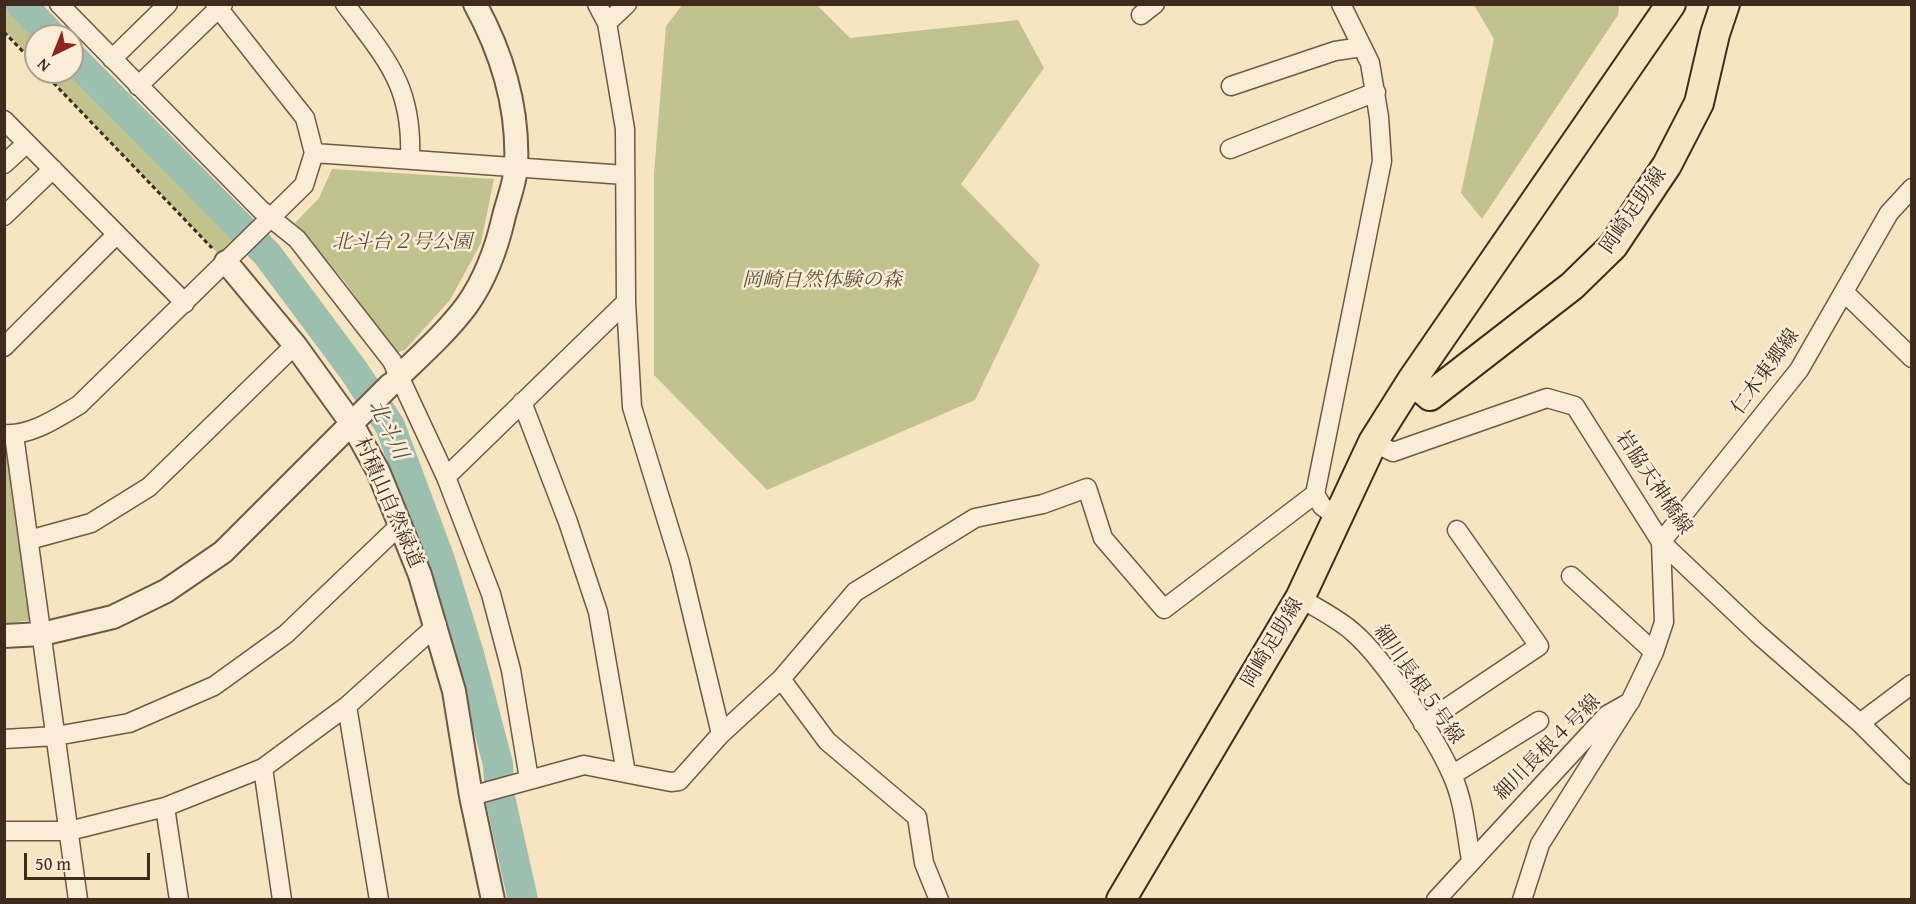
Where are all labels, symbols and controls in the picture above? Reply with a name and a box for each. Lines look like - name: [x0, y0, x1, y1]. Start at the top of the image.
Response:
- north arrow: [24, 24, 84, 84]
- text: N: [31, 53, 55, 78]
- street label: 岡崎足助線: [1595, 163, 1673, 259]
- park label: 北斗台２号公園: [332, 231, 472, 255]
- park label: 岡崎自然体験の森: [742, 269, 902, 293]
- street label: 仁木東郷線: [1727, 324, 1805, 420]
- water label: 北斗川: [362, 396, 412, 464]
- street label: 岩脇天神橋線: [1610, 427, 1696, 539]
- street label: 村積山自然緑道: [349, 434, 427, 572]
- street label: 岡崎足助線: [1237, 594, 1309, 692]
- street label: 細川長根５号線: [1368, 621, 1468, 749]
- street label: 細川長根４号線: [1490, 690, 1606, 806]
- scale bar: [27, 841, 153, 879]
- text: 50 m: [35, 850, 71, 877]

